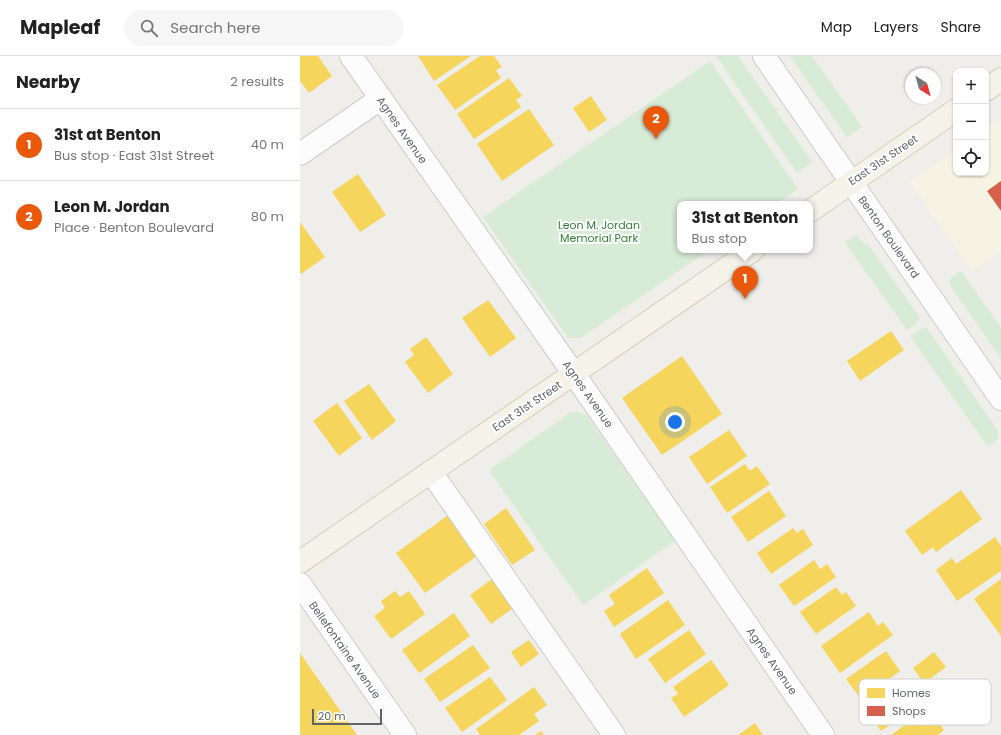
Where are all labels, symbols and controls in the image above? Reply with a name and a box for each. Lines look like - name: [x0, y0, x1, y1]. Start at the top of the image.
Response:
- search box: [124, 10, 404, 46]
- text: Mapleaf: [20, 14, 100, 41]
- icon: search: [138, 17, 160, 39]
- text: Search here: [170, 17, 261, 38]
- text: Map: [821, 17, 852, 37]
- text: Layers: [874, 17, 918, 37]
- text: Share: [940, 17, 981, 37]
- north arrow: [905, 68, 941, 104]
- map controls: [953, 68, 989, 176]
- button: +: [953, 68, 989, 104]
- text: Nearby: [16, 70, 80, 94]
- text: 2 results: [230, 72, 284, 91]
- street label: Agnes Avenue: [373, 93, 431, 167]
- button: −: [953, 104, 989, 140]
- pin: 2: [643, 106, 669, 139]
- text: 31st at Benton: [54, 124, 161, 145]
- street label: East 31st Street: [845, 131, 921, 189]
- text: 1: [27, 135, 31, 154]
- text: 40 m: [251, 135, 284, 154]
- button: locate: [953, 140, 989, 176]
- text: Bus stop · East 31st Street: [54, 146, 214, 165]
- street label: Benton Boulevard: [855, 193, 923, 281]
- text: Leon M. Jordan: [54, 196, 170, 217]
- popup: [677, 201, 813, 253]
- text: 2: [25, 207, 33, 226]
- text: 80 m: [251, 207, 284, 226]
- text: 31st at Benton: [692, 207, 798, 228]
- park label: Leon M. Jordan Memorial Park: [558, 217, 640, 246]
- text: Place · Benton Boulevard: [54, 218, 214, 237]
- text: Bus stop: [692, 229, 747, 248]
- pin: 1: [732, 266, 758, 299]
- street label: Agnes Avenue: [559, 357, 617, 431]
- street label: East 31st Street: [489, 377, 565, 435]
- your location: [665, 412, 685, 432]
- street label: Bellefontaine Avenue: [305, 598, 385, 702]
- street label: Agnes Avenue: [743, 624, 801, 698]
- legend: [859, 679, 991, 725]
- text: Homes: [892, 685, 931, 701]
- text: Shops: [892, 703, 926, 719]
- scale bar: [312, 707, 382, 726]
- text: 20 m: [318, 708, 346, 724]

